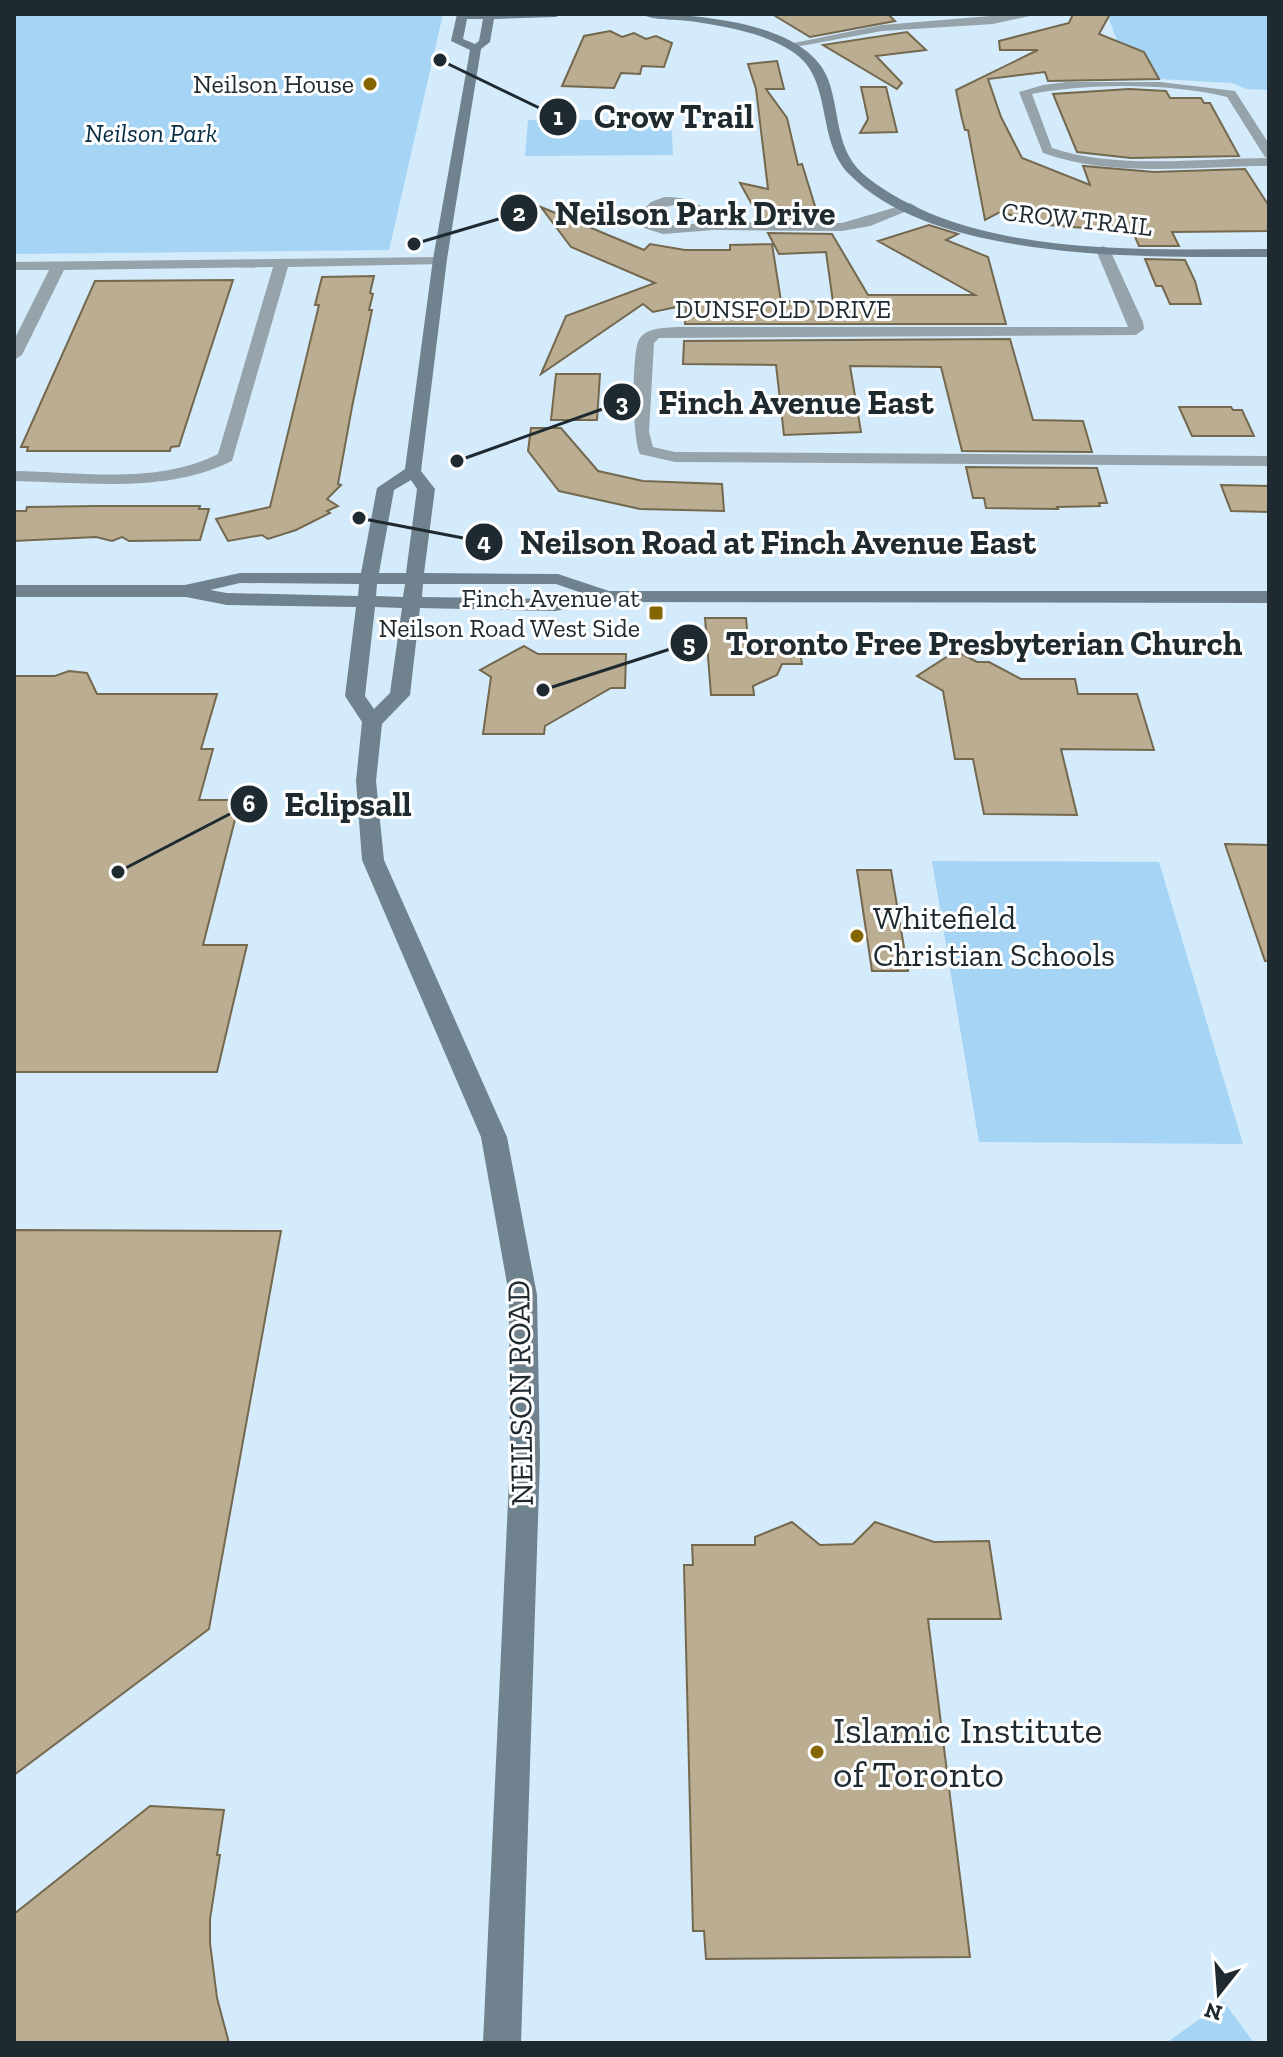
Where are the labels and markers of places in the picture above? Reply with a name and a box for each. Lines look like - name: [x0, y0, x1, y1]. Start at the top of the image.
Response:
- place label: Neilson House: [193, 68, 354, 100]
- marker: Neilson House: [361, 75, 379, 93]
- callout: Crow Trail: [538, 88, 771, 146]
- callout: Neilson Park Drive: [499, 184, 852, 242]
- callout: Finch Avenue East: [602, 373, 950, 431]
- callout: Neilson Road at Finch Avenue East: [464, 513, 1053, 571]
- place label: Finch Avenue at Neilson Road West Side: [379, 582, 640, 644]
- marker: Finch Avenue at Neilson Road West Side: [647, 604, 665, 622]
- callout: Toronto Free Presbyterian Church: [669, 614, 1259, 672]
- callout: Eclipsall: [229, 775, 428, 833]
- place label: Whitefield Christian Schools: [873, 899, 1115, 974]
- marker: Whitefield Christian Schools: [848, 927, 866, 945]
- place label: Islamic Institute of Toronto: [833, 1707, 1102, 1797]
- marker: Islamic Institute of Toronto: [808, 1743, 826, 1761]

